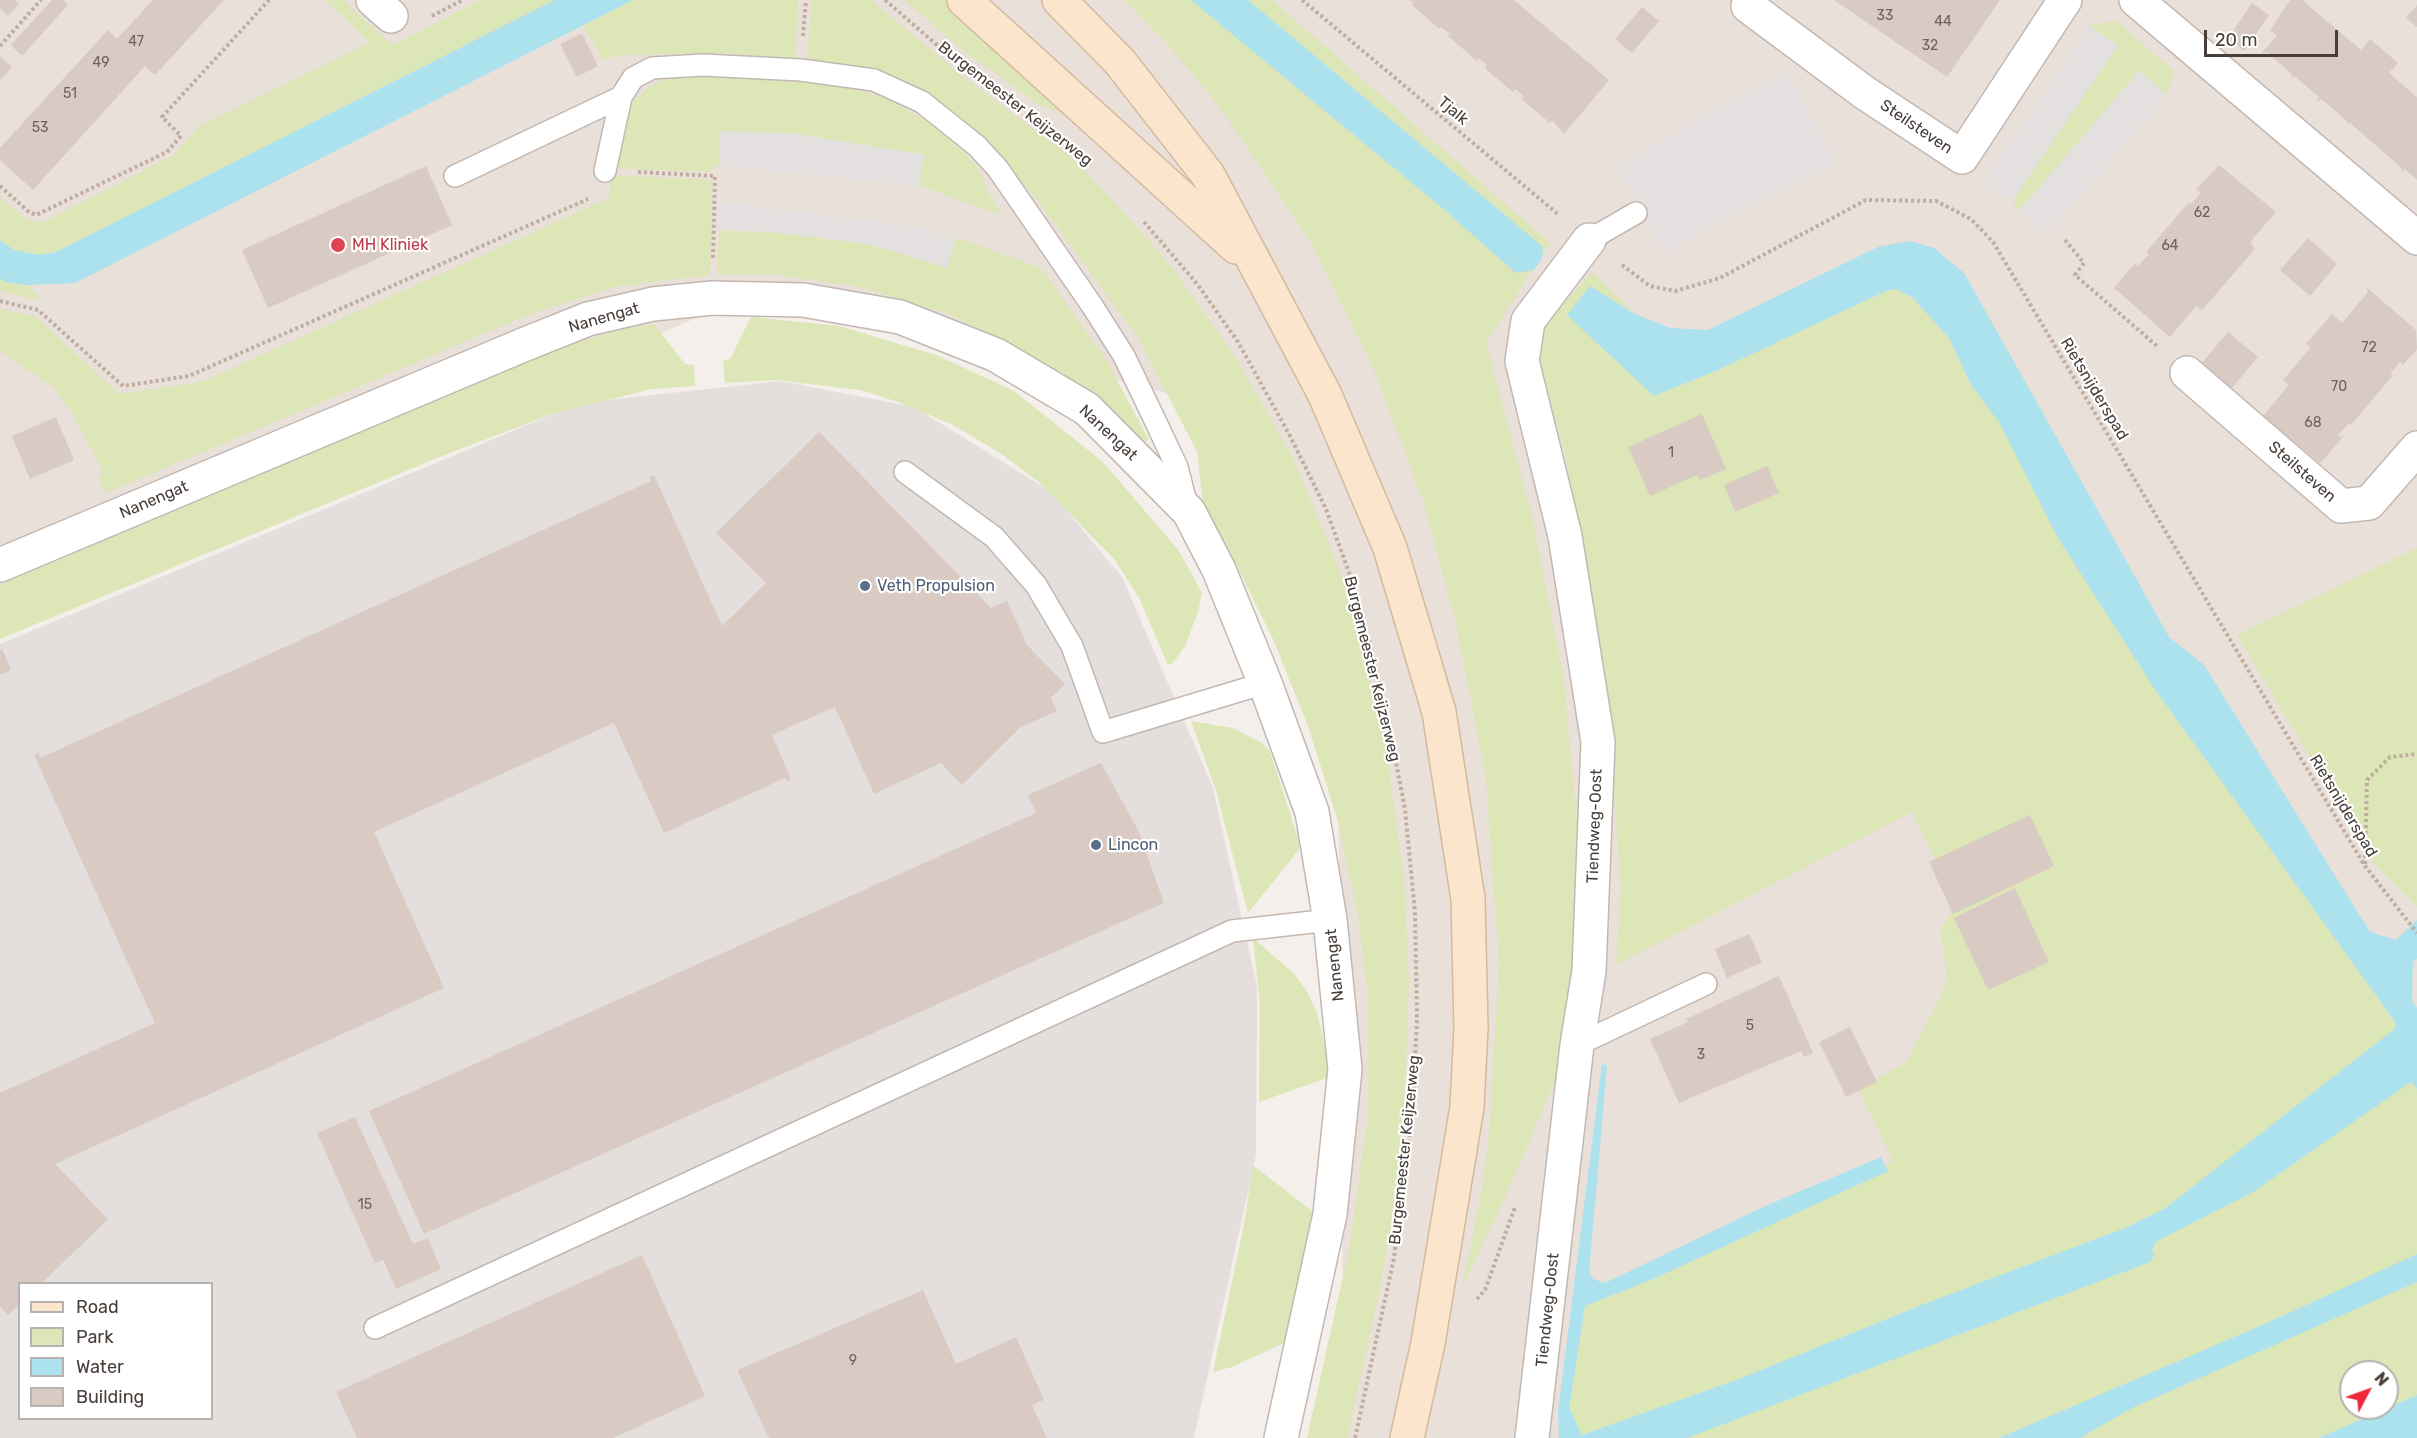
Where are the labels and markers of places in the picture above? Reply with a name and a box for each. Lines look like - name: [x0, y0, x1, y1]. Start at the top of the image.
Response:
- place label: MH Kliniek: [352, 235, 428, 255]
- marker: MH Kliniek: [329, 236, 347, 254]
- place label: Veth Propulsion: [877, 576, 995, 596]
- marker: Veth Propulsion: [858, 579, 872, 593]
- place label: Lincon: [1108, 835, 1158, 855]
- marker: Lincon: [1089, 838, 1103, 852]

